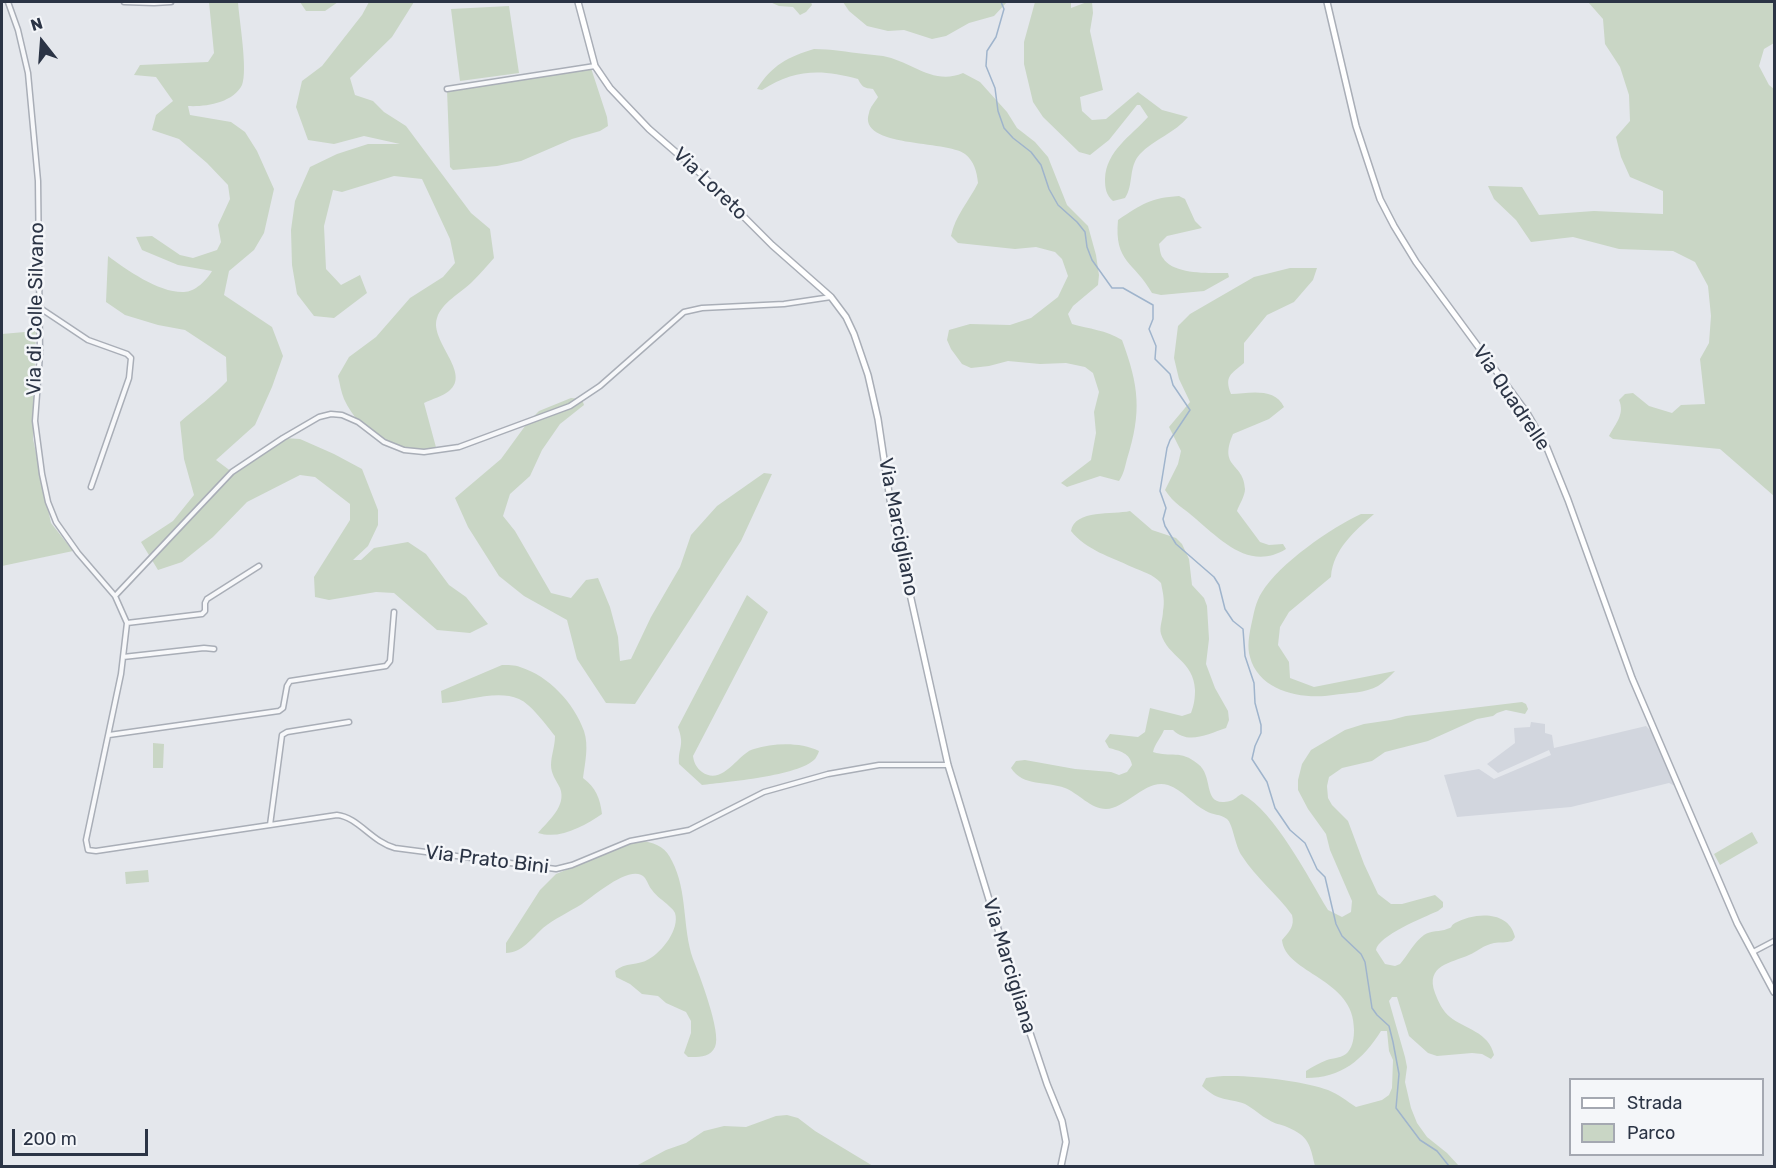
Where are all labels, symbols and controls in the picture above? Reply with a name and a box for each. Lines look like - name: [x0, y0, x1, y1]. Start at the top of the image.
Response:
- north arrow: [12, 12, 72, 72]
- text: N: [28, 14, 45, 35]
- street label: Via Loreto: [668, 143, 752, 225]
- street label: Via di Colle Silvano: [22, 222, 50, 396]
- street label: Via Quadrelle: [1467, 341, 1555, 455]
- street label: Via Marcigliano: [873, 456, 923, 598]
- street label: Via Prato Bini: [424, 841, 550, 879]
- street label: Via Marcigliana: [977, 896, 1041, 1036]
- legend: [1569, 1078, 1764, 1156]
- text: Strada: [1627, 1092, 1683, 1114]
- scale bar: [15, 1117, 152, 1155]
- text: Parco: [1627, 1122, 1675, 1144]
- text: 200 m: [23, 1128, 77, 1150]

